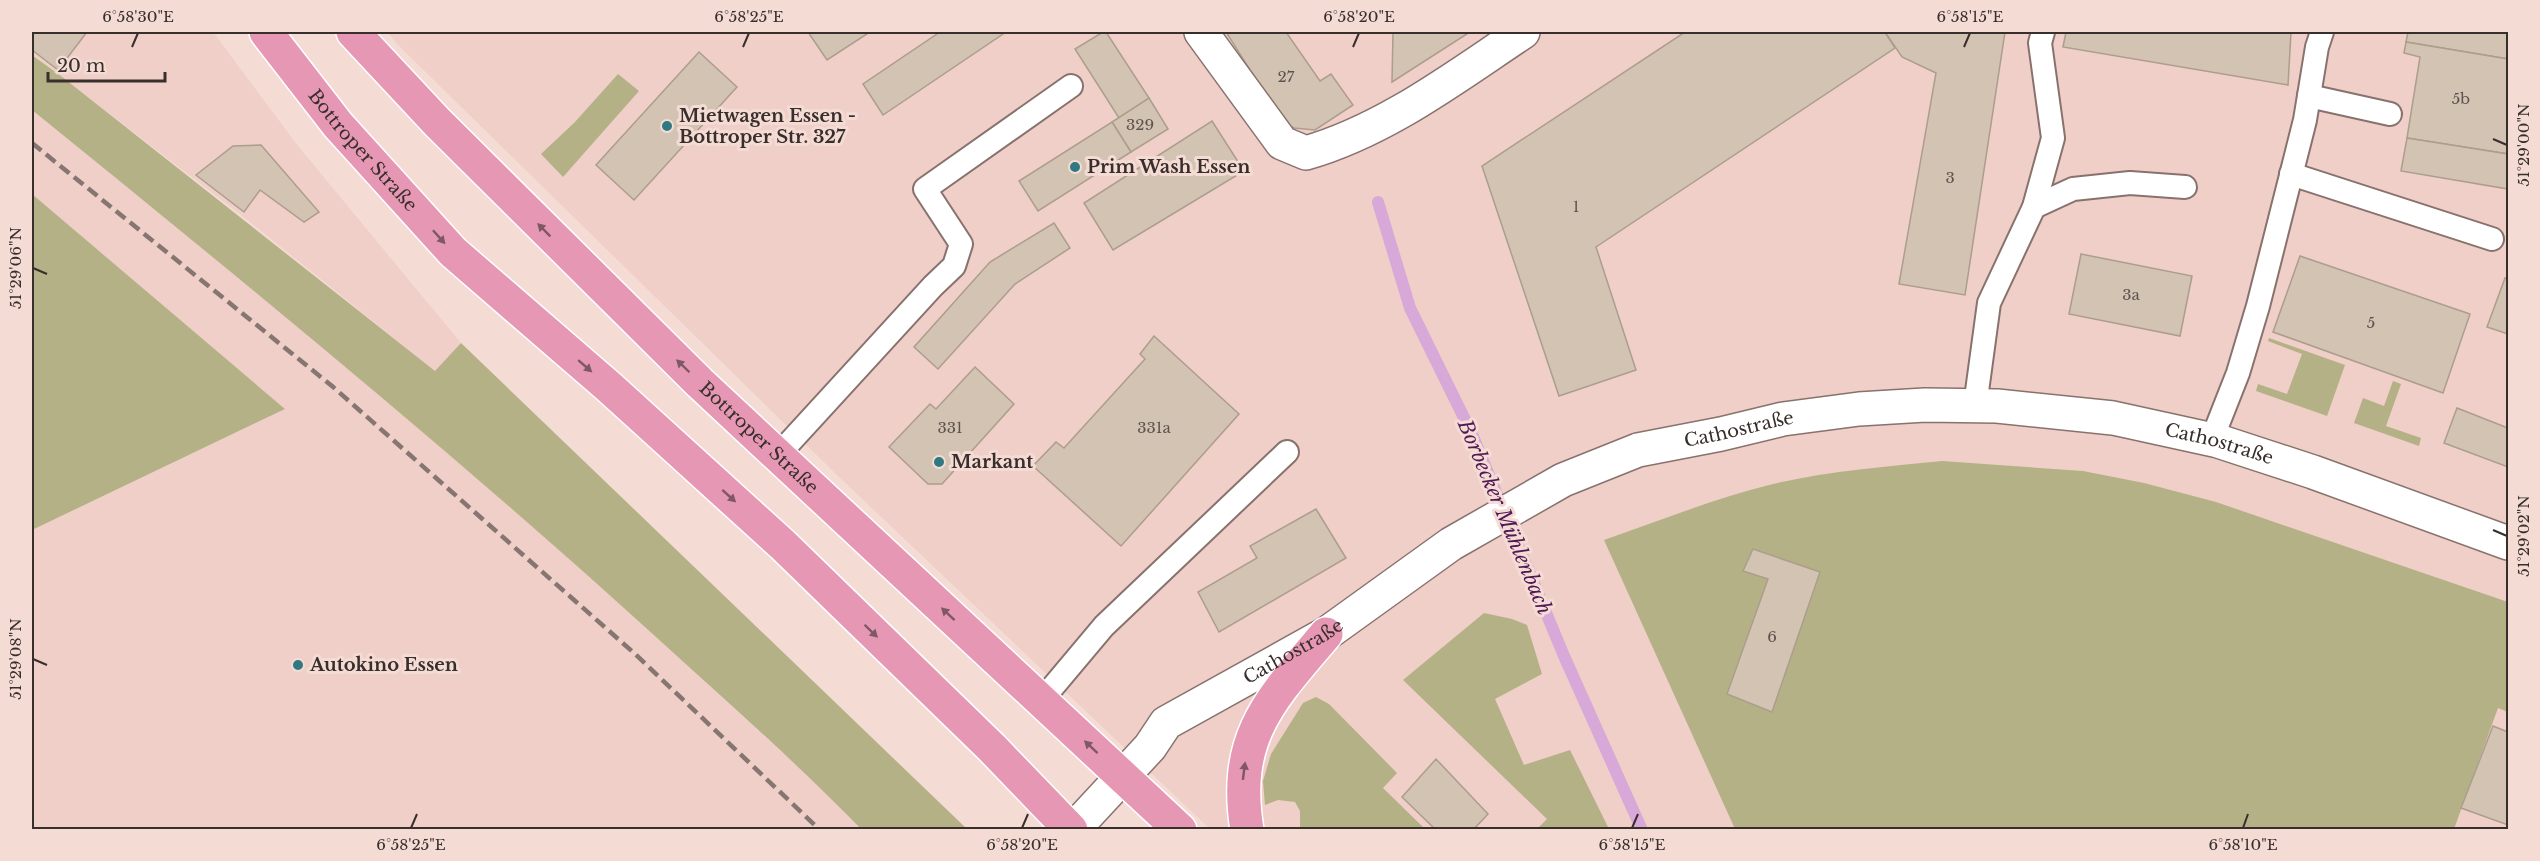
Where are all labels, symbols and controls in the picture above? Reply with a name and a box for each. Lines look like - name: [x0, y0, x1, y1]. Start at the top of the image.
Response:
- text: 6°58'30"E: [102, 7, 174, 26]
- text: 6°58'25"E: [714, 7, 784, 26]
- text: 6°58'20"E: [1323, 7, 1395, 26]
- text: 6°58'15"E: [1937, 7, 2004, 26]
- scale bar: [48, 45, 165, 83]
- text: 20 m: [57, 55, 105, 77]
- house number: 27: [1278, 67, 1295, 86]
- street label: Bottroper Straße: [304, 85, 422, 216]
- house number: 5b: [2452, 89, 2470, 108]
- text: 51°29'00"N: [2514, 104, 2533, 186]
- place label: Mietwagen Essen - Bottroper Str. 327: [679, 105, 856, 148]
- house number: 329: [1126, 115, 1154, 134]
- marker: Mietwagen Essen - Bottroper Str. 327: [660, 119, 674, 133]
- place label: Prim Wash Essen: [1087, 156, 1250, 178]
- marker: Prim Wash Essen: [1068, 160, 1082, 174]
- house number: 3: [1945, 168, 1955, 187]
- house number: 1: [1573, 197, 1579, 216]
- one-way arrow: [538, 223, 552, 237]
- text: 51°29'06"N: [6, 227, 25, 309]
- one-way arrow: [432, 229, 446, 244]
- house number: 3a: [2122, 285, 2140, 304]
- house number: 5: [2367, 313, 2375, 332]
- one-way arrow: [577, 359, 592, 372]
- one-way arrow: [676, 359, 691, 373]
- street label: Bottroper Straße: [695, 377, 823, 499]
- street label: Cathostraße: [1682, 407, 1795, 452]
- water label: Borbecker Mühlenbach: [1453, 415, 1557, 618]
- house number: 331: [937, 418, 963, 437]
- house number: 331a: [1137, 418, 1171, 437]
- street label: Cathostraße: [2163, 419, 2276, 469]
- place label: Markant: [951, 451, 1033, 473]
- marker: Markant: [932, 455, 946, 469]
- one-way arrow: [722, 489, 737, 503]
- text: 51°29'02"N: [2514, 495, 2533, 577]
- one-way arrow: [941, 607, 956, 621]
- street label: Cathostraße: [1239, 614, 1348, 689]
- text: 51°29'08"N: [6, 618, 25, 700]
- one-way arrow: [863, 623, 877, 637]
- house number: 6: [1767, 627, 1777, 646]
- place label: Autokino Essen: [309, 654, 458, 676]
- marker: Autokino Essen: [291, 658, 305, 672]
- one-way arrow: [1084, 741, 1099, 754]
- one-way arrow: [1240, 762, 1249, 781]
- text: 6°58'25"E: [376, 835, 446, 854]
- text: 6°58'20"E: [986, 835, 1058, 854]
- text: 6°58'15"E: [1599, 835, 1666, 854]
- text: 6°58'10"E: [2208, 835, 2278, 854]

